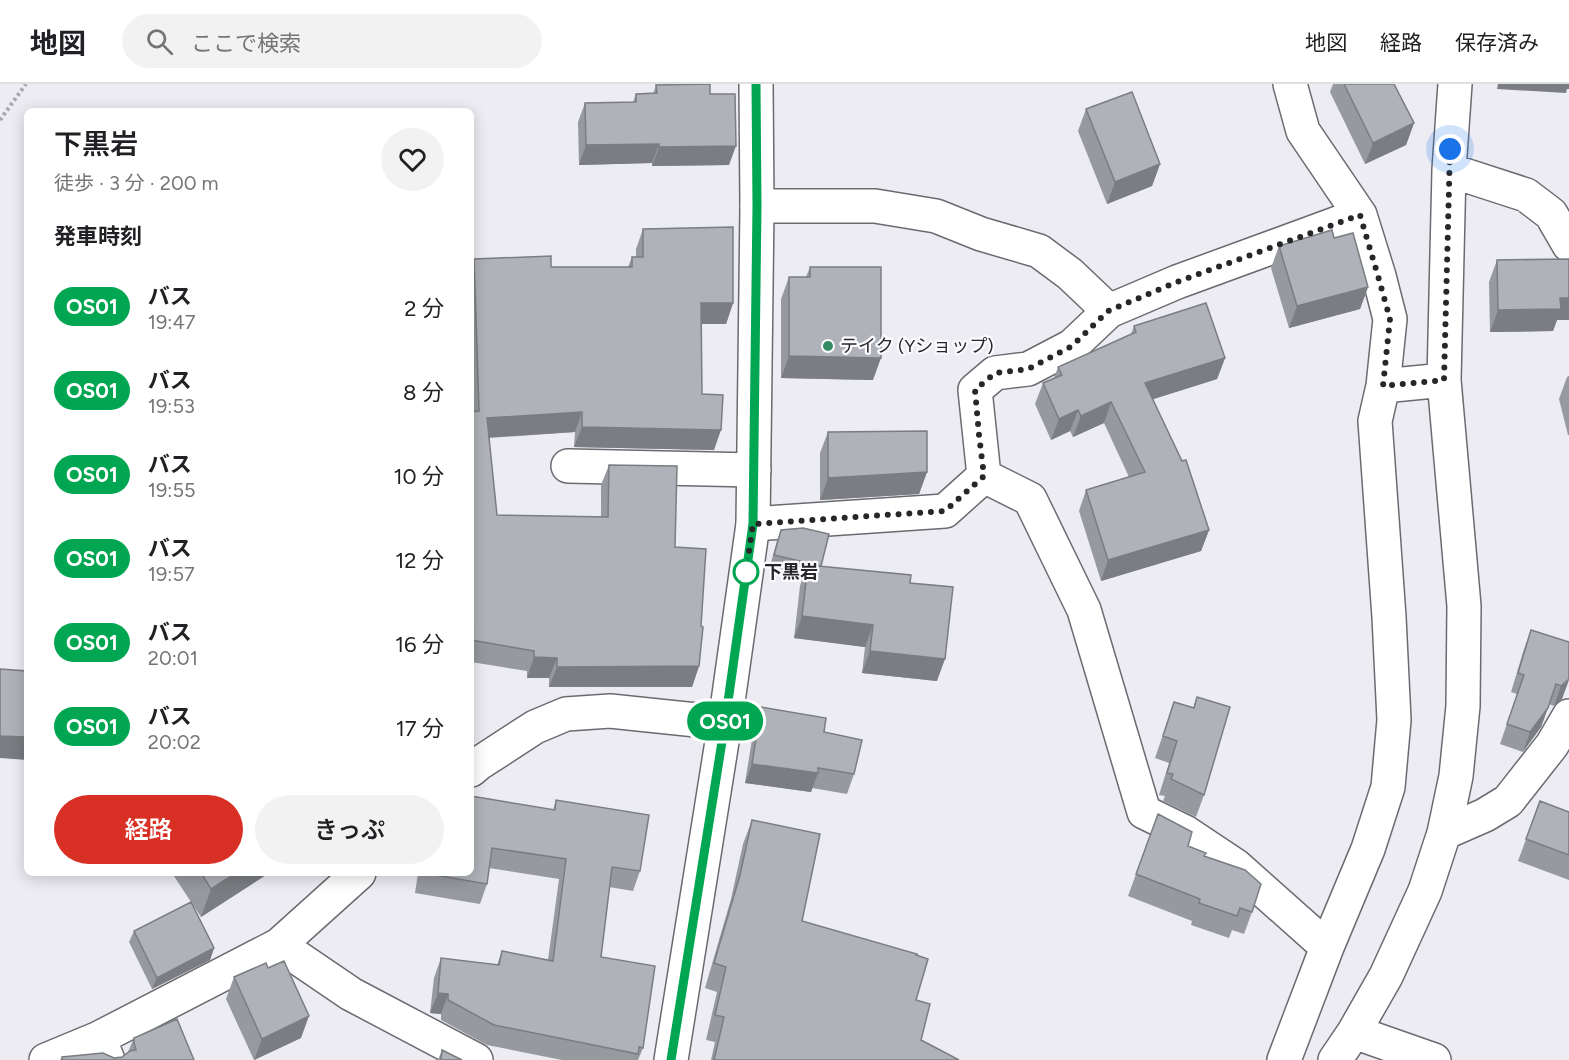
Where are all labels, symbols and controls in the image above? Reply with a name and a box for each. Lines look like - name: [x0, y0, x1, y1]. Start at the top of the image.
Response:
- search box: [122, 14, 542, 68]
- icon: search: [143, 25, 176, 58]
- text: 地図: [30, 26, 86, 60]
- text: ここで検索: [191, 30, 301, 57]
- text: 地図: [1305, 30, 1347, 55]
- text: 経路: [1380, 30, 1422, 55]
- text: 保存済み: [1455, 30, 1539, 55]
- text: 下黒岩: [54, 127, 138, 161]
- button: heart: [381, 128, 444, 191]
- your location: [1435, 134, 1465, 164]
- text: 徒歩 · 3 分 · 200 m: [54, 171, 219, 195]
- text: 発車時刻: [54, 223, 142, 250]
- text: バス: [148, 283, 192, 310]
- text: OS01: [66, 294, 118, 319]
- text: 2 分: [404, 295, 444, 322]
- text: 19:47: [148, 310, 196, 334]
- place label: テイク (Yショップ): [840, 335, 994, 357]
- marker: テイク (Yショップ): [821, 339, 835, 353]
- text: バス: [148, 367, 192, 394]
- text: OS01: [66, 378, 118, 403]
- text: 8 分: [403, 379, 444, 406]
- text: 19:53: [148, 394, 195, 418]
- text: バス: [148, 451, 192, 478]
- text: OS01: [66, 462, 118, 487]
- text: 10 分: [393, 463, 444, 490]
- text: 19:55: [148, 478, 195, 502]
- text: バス: [148, 535, 192, 562]
- text: OS01: [66, 546, 118, 571]
- text: 12 分: [395, 547, 444, 574]
- marker: 下黒岩: [733, 559, 759, 585]
- place label: 下黒岩: [764, 561, 818, 583]
- text: 19:57: [148, 562, 195, 586]
- text: バス: [148, 619, 192, 646]
- text: OS01: [66, 630, 118, 655]
- text: 16 分: [395, 631, 444, 658]
- text: 20:01: [148, 646, 198, 670]
- line badge: OS01: [683, 702, 767, 740]
- text: バス: [148, 703, 192, 730]
- text: OS01: [699, 709, 751, 734]
- text: OS01: [66, 714, 118, 739]
- text: 17 分: [396, 715, 444, 742]
- text: 20:02: [148, 730, 201, 754]
- button: 経路: [54, 795, 243, 864]
- button: きっぷ: [255, 795, 444, 864]

